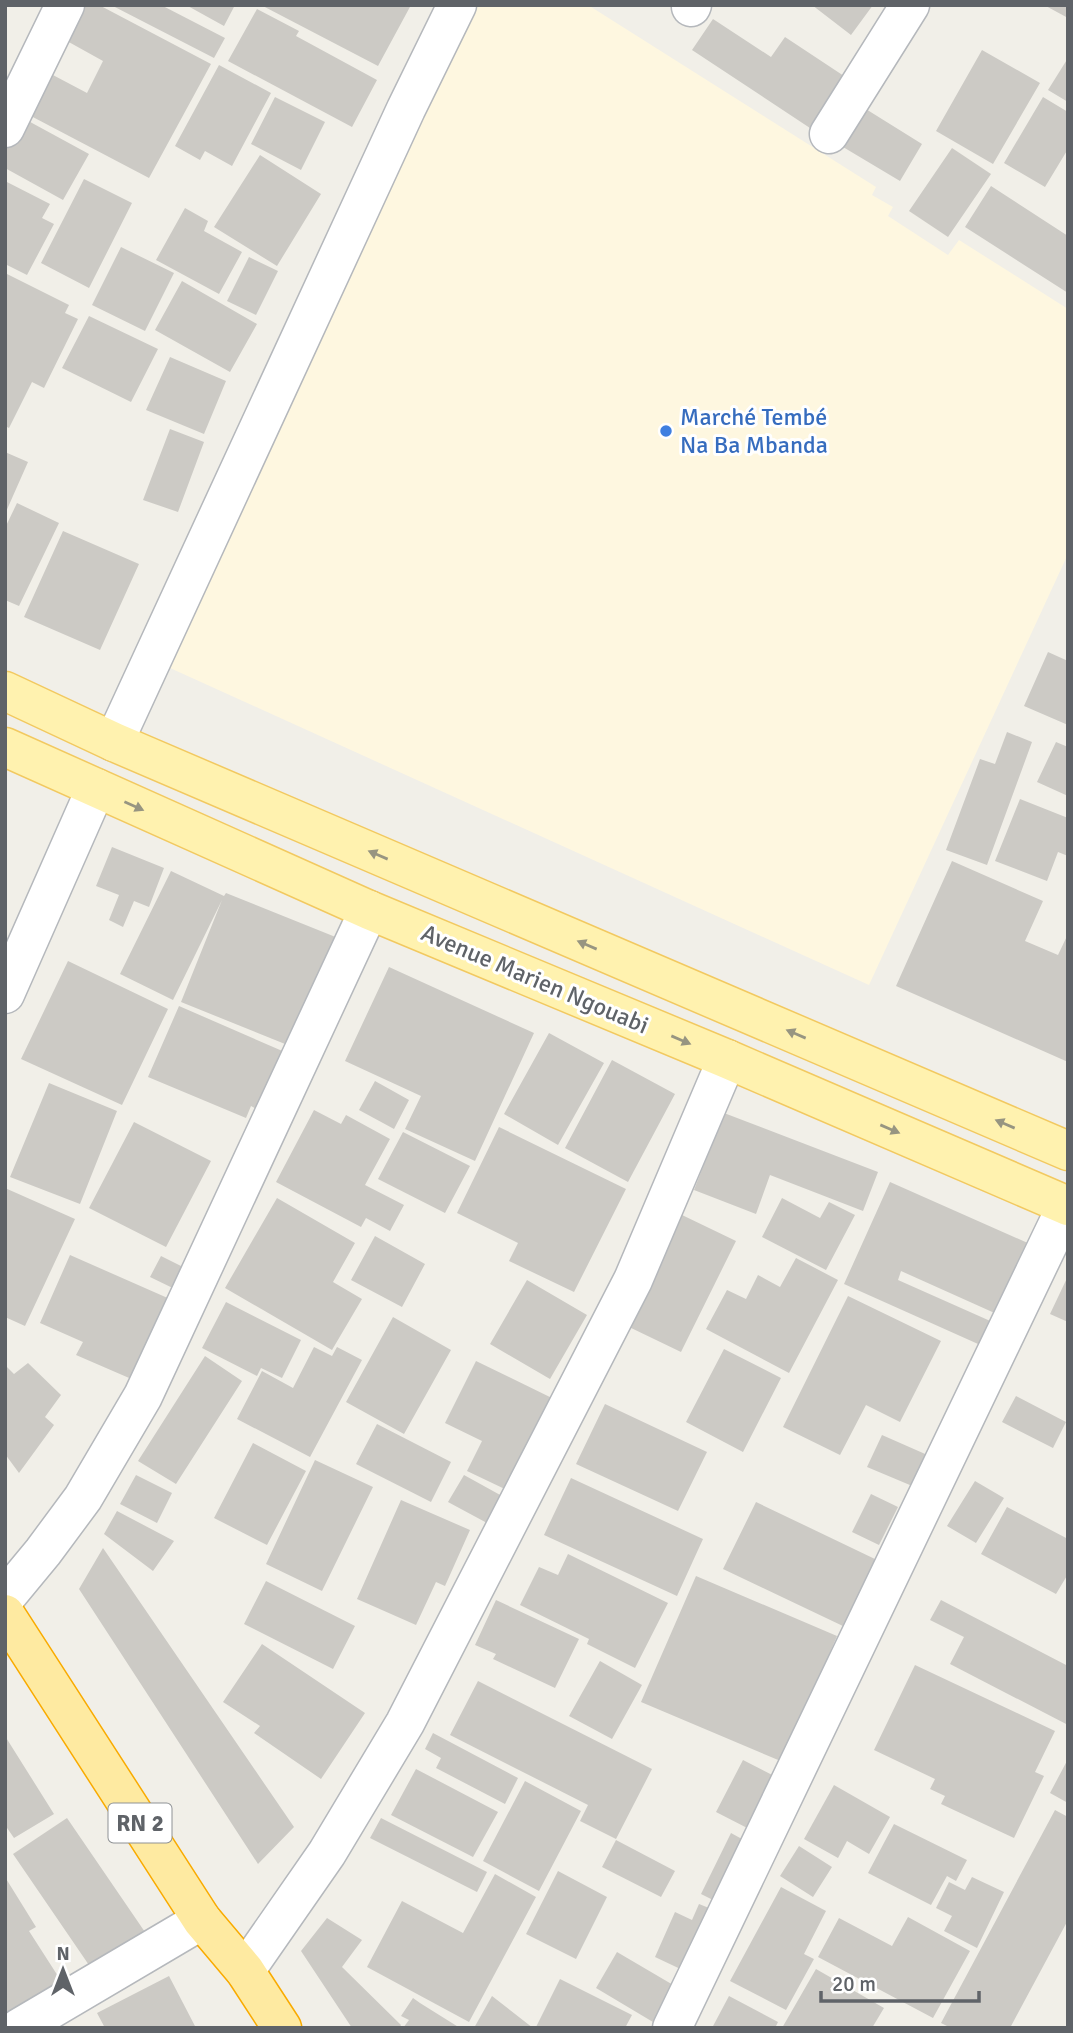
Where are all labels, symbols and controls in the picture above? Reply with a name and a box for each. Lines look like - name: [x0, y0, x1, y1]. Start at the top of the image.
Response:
- place label: Marché Tembé Na Ba Mbanda: [680, 402, 828, 460]
- marker: Marché Tembé Na Ba Mbanda: [658, 423, 674, 439]
- one-way arrow: [124, 800, 144, 812]
- one-way arrow: [368, 849, 388, 861]
- street label: Avenue Marien Ngouabi: [417, 918, 653, 1040]
- one-way arrow: [576, 939, 597, 950]
- one-way arrow: [785, 1029, 806, 1040]
- one-way arrow: [671, 1034, 691, 1046]
- one-way arrow: [995, 1118, 1015, 1130]
- one-way arrow: [880, 1124, 901, 1135]
- road number: RN 2: [108, 1804, 172, 1842]
- north arrow: [28, 1935, 98, 2005]
- text: N: [56, 1942, 70, 1966]
- scale bar: [821, 1960, 978, 2004]
- text: 20 m: [832, 1971, 876, 1997]

